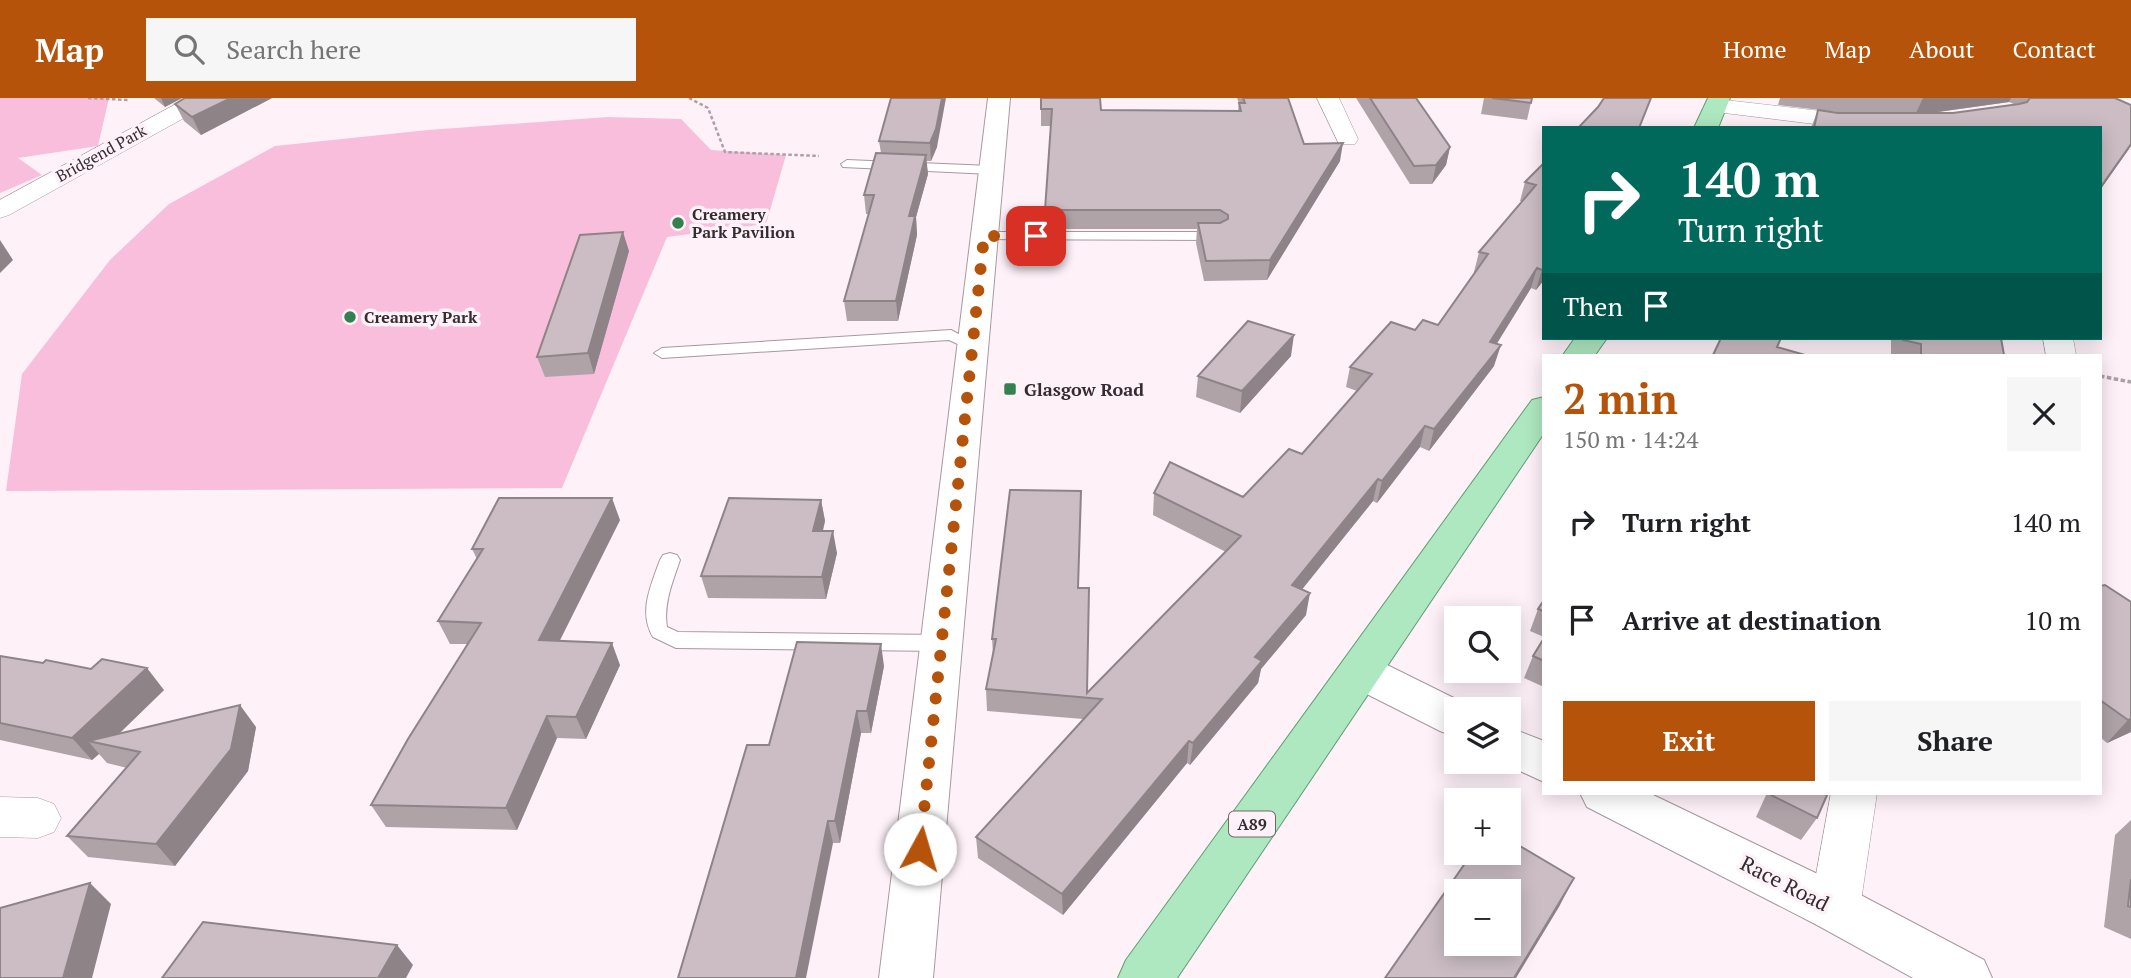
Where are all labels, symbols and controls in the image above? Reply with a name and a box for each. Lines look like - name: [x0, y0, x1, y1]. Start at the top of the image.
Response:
- search box: [146, 18, 636, 81]
- text: Map: [35, 28, 104, 71]
- icon: search: [170, 30, 208, 68]
- text: Search here: [226, 32, 361, 66]
- text: Home: [1723, 33, 1787, 65]
- text: Map: [1825, 33, 1871, 65]
- text: About: [1909, 33, 1975, 65]
- text: Contact: [2013, 33, 2096, 65]
- street label: Bridgend Park: [52, 119, 151, 187]
- text: 140 m: [1678, 146, 1820, 211]
- icon: right: [1563, 154, 1654, 245]
- place label: Creamery Park Pavilion: [692, 203, 796, 243]
- pin: [1006, 206, 1066, 266]
- text: Turn right: [1678, 209, 1824, 251]
- marker: Creamery Park Pavilion: [670, 215, 686, 231]
- icon: arrive: [1017, 217, 1055, 255]
- icon: arrive: [1637, 287, 1675, 325]
- text: Then: [1563, 289, 1623, 323]
- place label: Creamery Park: [364, 306, 478, 328]
- marker: Creamery Park: [342, 309, 358, 325]
- text: 2 min: [1563, 370, 1678, 426]
- place label: Glasgow Road: [1024, 377, 1144, 401]
- button: close: [2007, 377, 2081, 451]
- marker: Glasgow Road: [1002, 381, 1018, 397]
- text: 150 m · 14:24: [1563, 424, 1698, 455]
- icon: right: [1563, 503, 1601, 541]
- text: Turn right: [1622, 505, 1751, 539]
- text: 140 m: [2011, 505, 2081, 539]
- icon: arrive: [1563, 601, 1601, 639]
- text: Arrive at destination: [1622, 603, 1881, 637]
- text: 10 m: [2025, 603, 2081, 637]
- map controls: [1444, 606, 1521, 956]
- button: search: [1444, 606, 1521, 683]
- button: layers: [1444, 697, 1521, 774]
- button: Exit: [1563, 701, 1815, 781]
- button: Share: [1829, 701, 2081, 781]
- button: +: [1444, 788, 1521, 865]
- road number: A89: [1229, 811, 1275, 836]
- position arrow: [883, 812, 957, 886]
- street label: Race Road: [1736, 849, 1834, 917]
- button: −: [1444, 879, 1521, 956]

